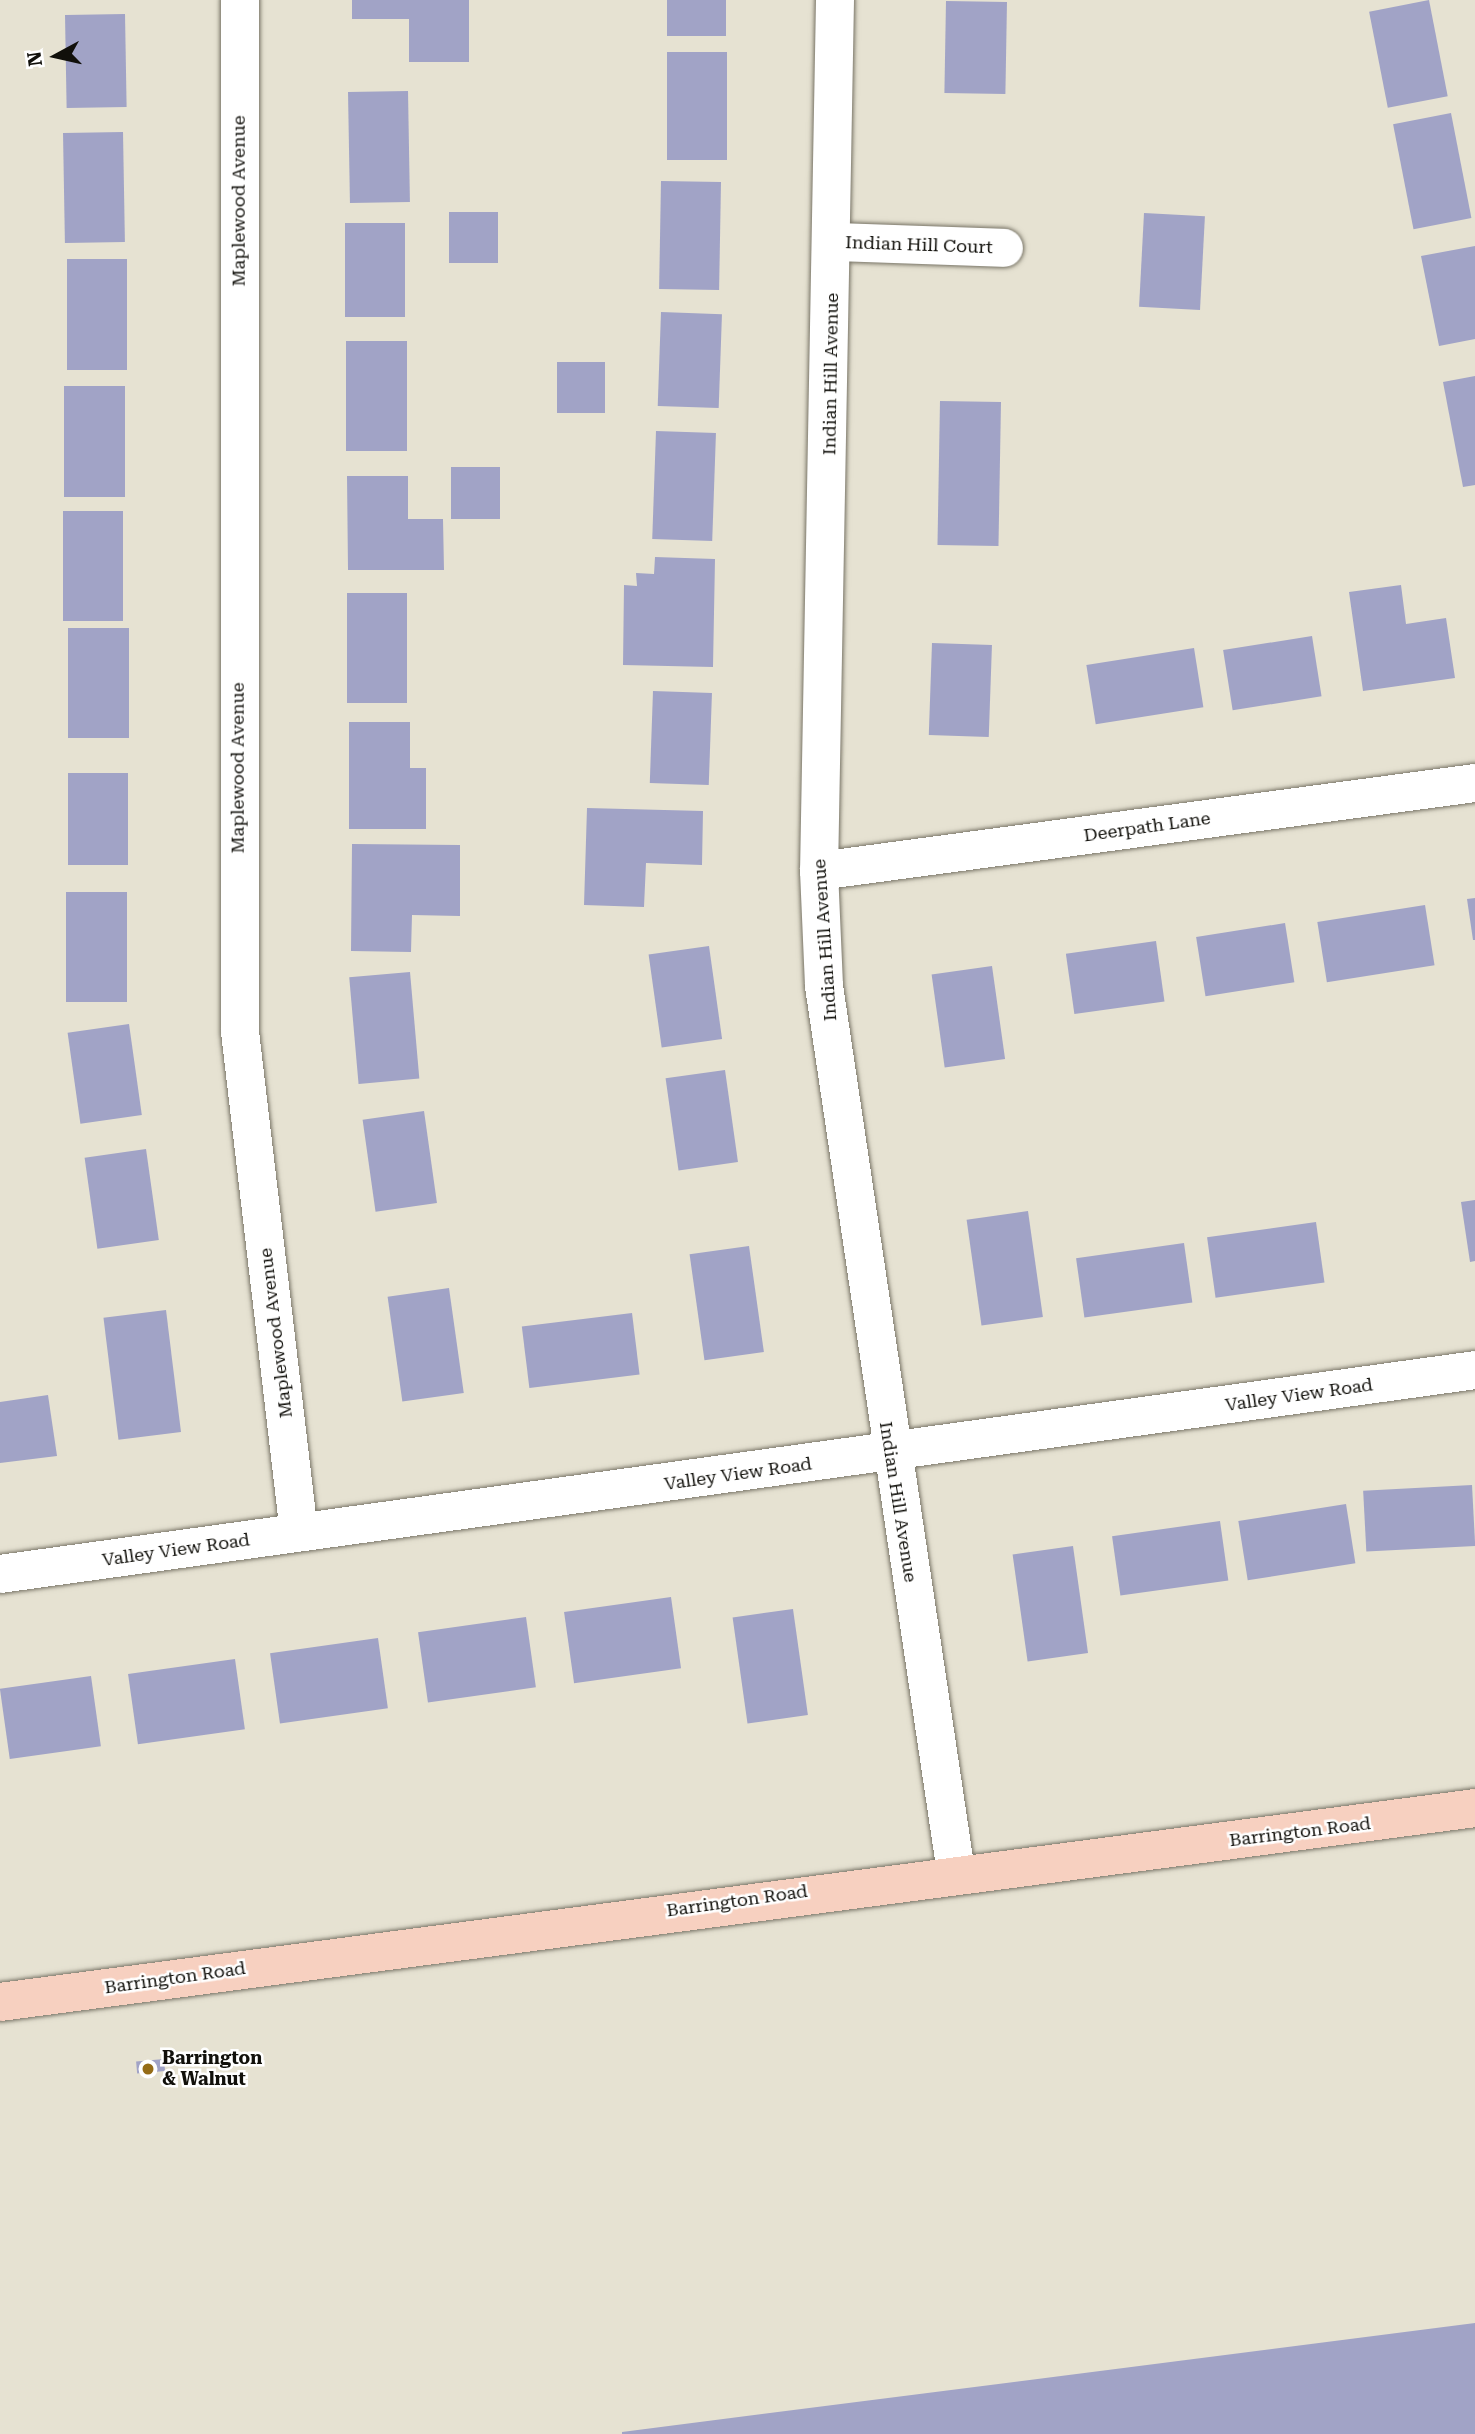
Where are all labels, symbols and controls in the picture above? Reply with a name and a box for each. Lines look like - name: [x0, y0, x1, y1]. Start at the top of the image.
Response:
- north arrow: [21, 21, 91, 91]
- text: N: [22, 50, 47, 68]
- street label: Maplewood Avenue: [228, 115, 250, 287]
- street label: Indian Hill Court: [845, 232, 993, 258]
- street label: Indian Hill Avenue: [819, 293, 843, 455]
- street label: Maplewood Avenue: [227, 682, 249, 854]
- street label: Deerpath Lane: [1082, 807, 1212, 847]
- street label: Indian Hill Avenue: [809, 858, 841, 1022]
- street label: Maplewood Avenue: [255, 1247, 297, 1419]
- street label: Valley View Road: [1224, 1374, 1374, 1416]
- street label: Indian Hill Avenue: [875, 1420, 921, 1584]
- street label: Valley View Road: [663, 1453, 813, 1495]
- street label: Valley View Road: [101, 1529, 251, 1571]
- street label: Barrington Road: [1228, 1813, 1372, 1851]
- street label: Barrington Road: [665, 1880, 809, 1922]
- street label: Barrington Road: [103, 1957, 247, 1999]
- place label: Barrington & Walnut: [162, 2048, 262, 2090]
- marker: Barrington & Walnut: [140, 2061, 156, 2077]

